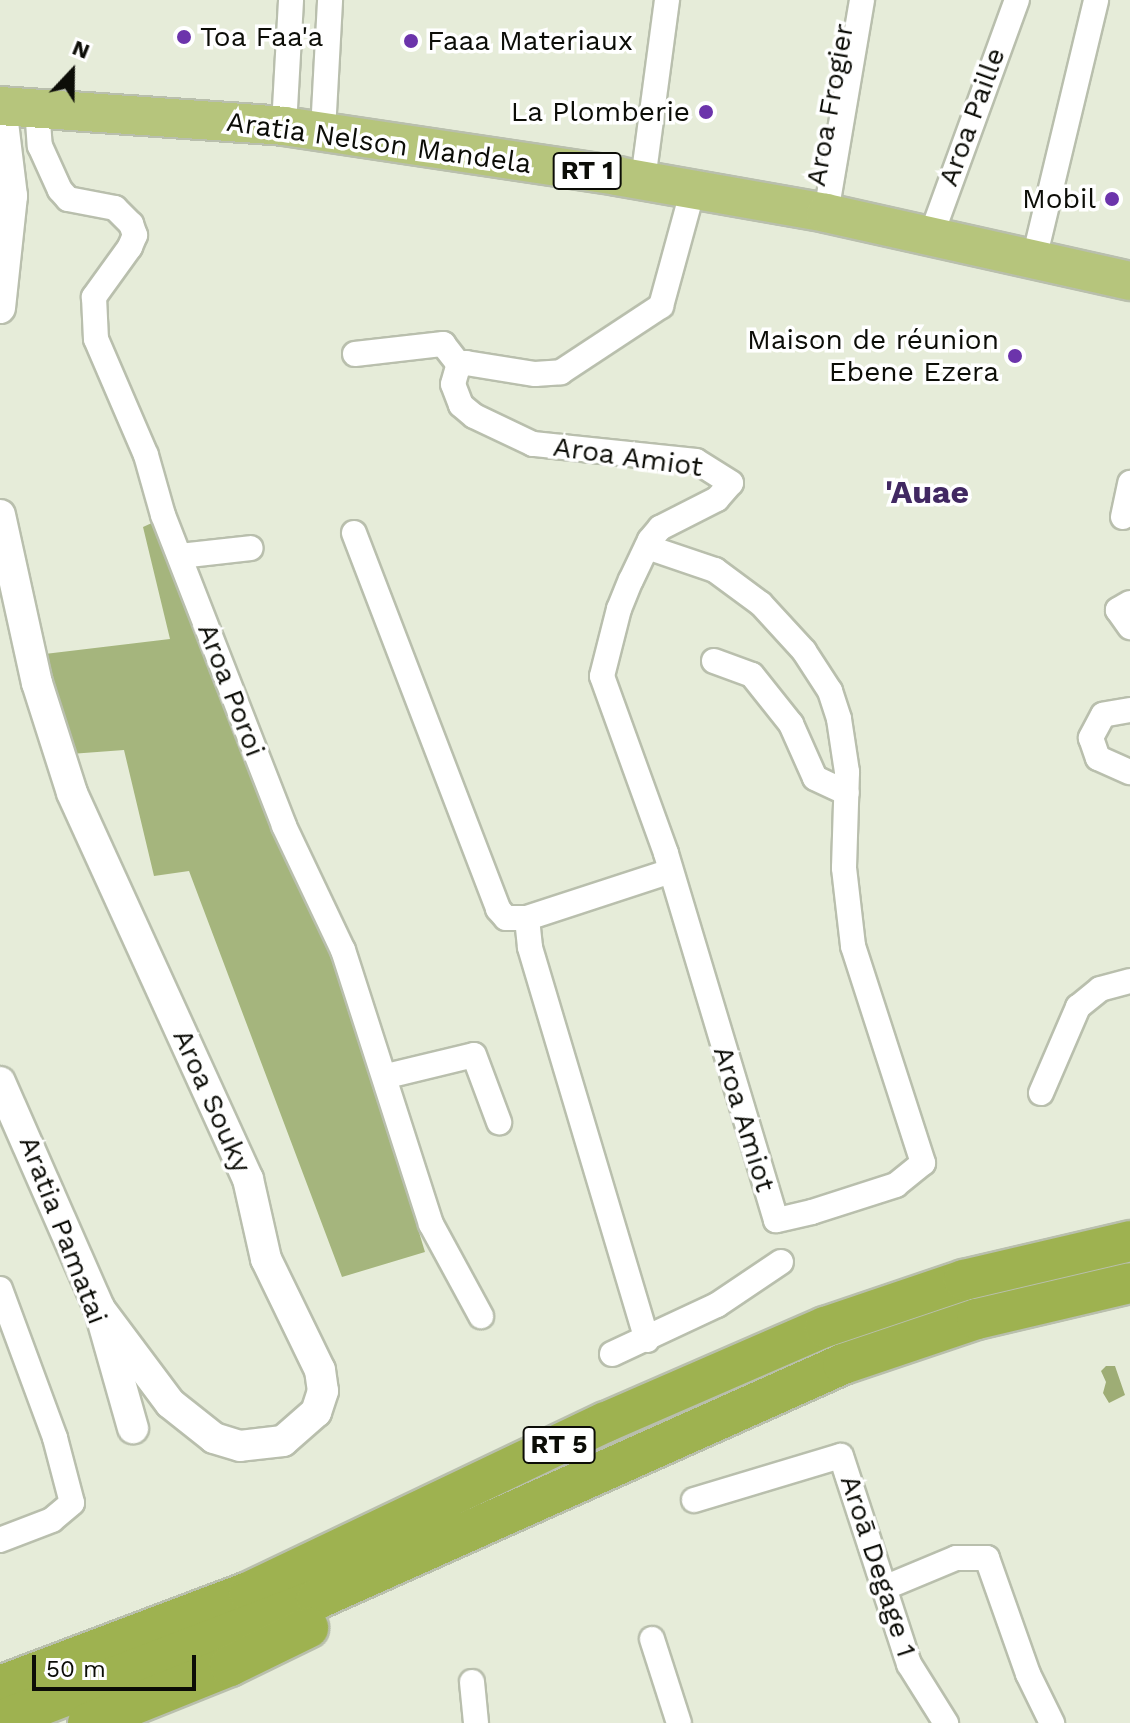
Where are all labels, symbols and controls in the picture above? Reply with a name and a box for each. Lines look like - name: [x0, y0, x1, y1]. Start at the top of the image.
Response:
- place label: Toa Faa'a: [200, 20, 324, 54]
- street label: Aroa Frogier: [799, 21, 861, 189]
- place label: Faaa Materiaux: [427, 24, 634, 58]
- marker: Toa Faa'a: [175, 28, 193, 46]
- north arrow: [32, 32, 112, 112]
- marker: Faaa Materiaux: [402, 32, 420, 50]
- text: N: [69, 35, 93, 64]
- street label: Aroa Paille: [931, 43, 1013, 191]
- place label: La Plomberie: [510, 95, 690, 129]
- marker: La Plomberie: [697, 103, 715, 121]
- street label: Aratia Nelson Mandela: [224, 105, 534, 181]
- road number: RT 1: [551, 149, 623, 193]
- place label: Mobil: [1022, 182, 1096, 216]
- marker: Mobil: [1103, 190, 1121, 208]
- place label: Maison de réunion Ebene Ezera: [747, 323, 999, 389]
- marker: Maison de réunion Ebene Ezera: [1006, 347, 1024, 365]
- street label: Aroa Amiot: [550, 430, 706, 484]
- district label: 'Auae: [885, 473, 969, 511]
- street label: Aroa Poroi: [190, 618, 272, 762]
- street label: Aroa Souky: [165, 1024, 259, 1178]
- street label: Aroa Amiot: [706, 1041, 782, 1197]
- street label: Aratia Pamatai: [12, 1131, 114, 1329]
- road number: RT 5: [521, 1423, 597, 1467]
- street label: Aroā Degage 1: [833, 1470, 923, 1662]
- scale bar: [36, 1639, 200, 1689]
- text: 50 m: [46, 1655, 106, 1683]

